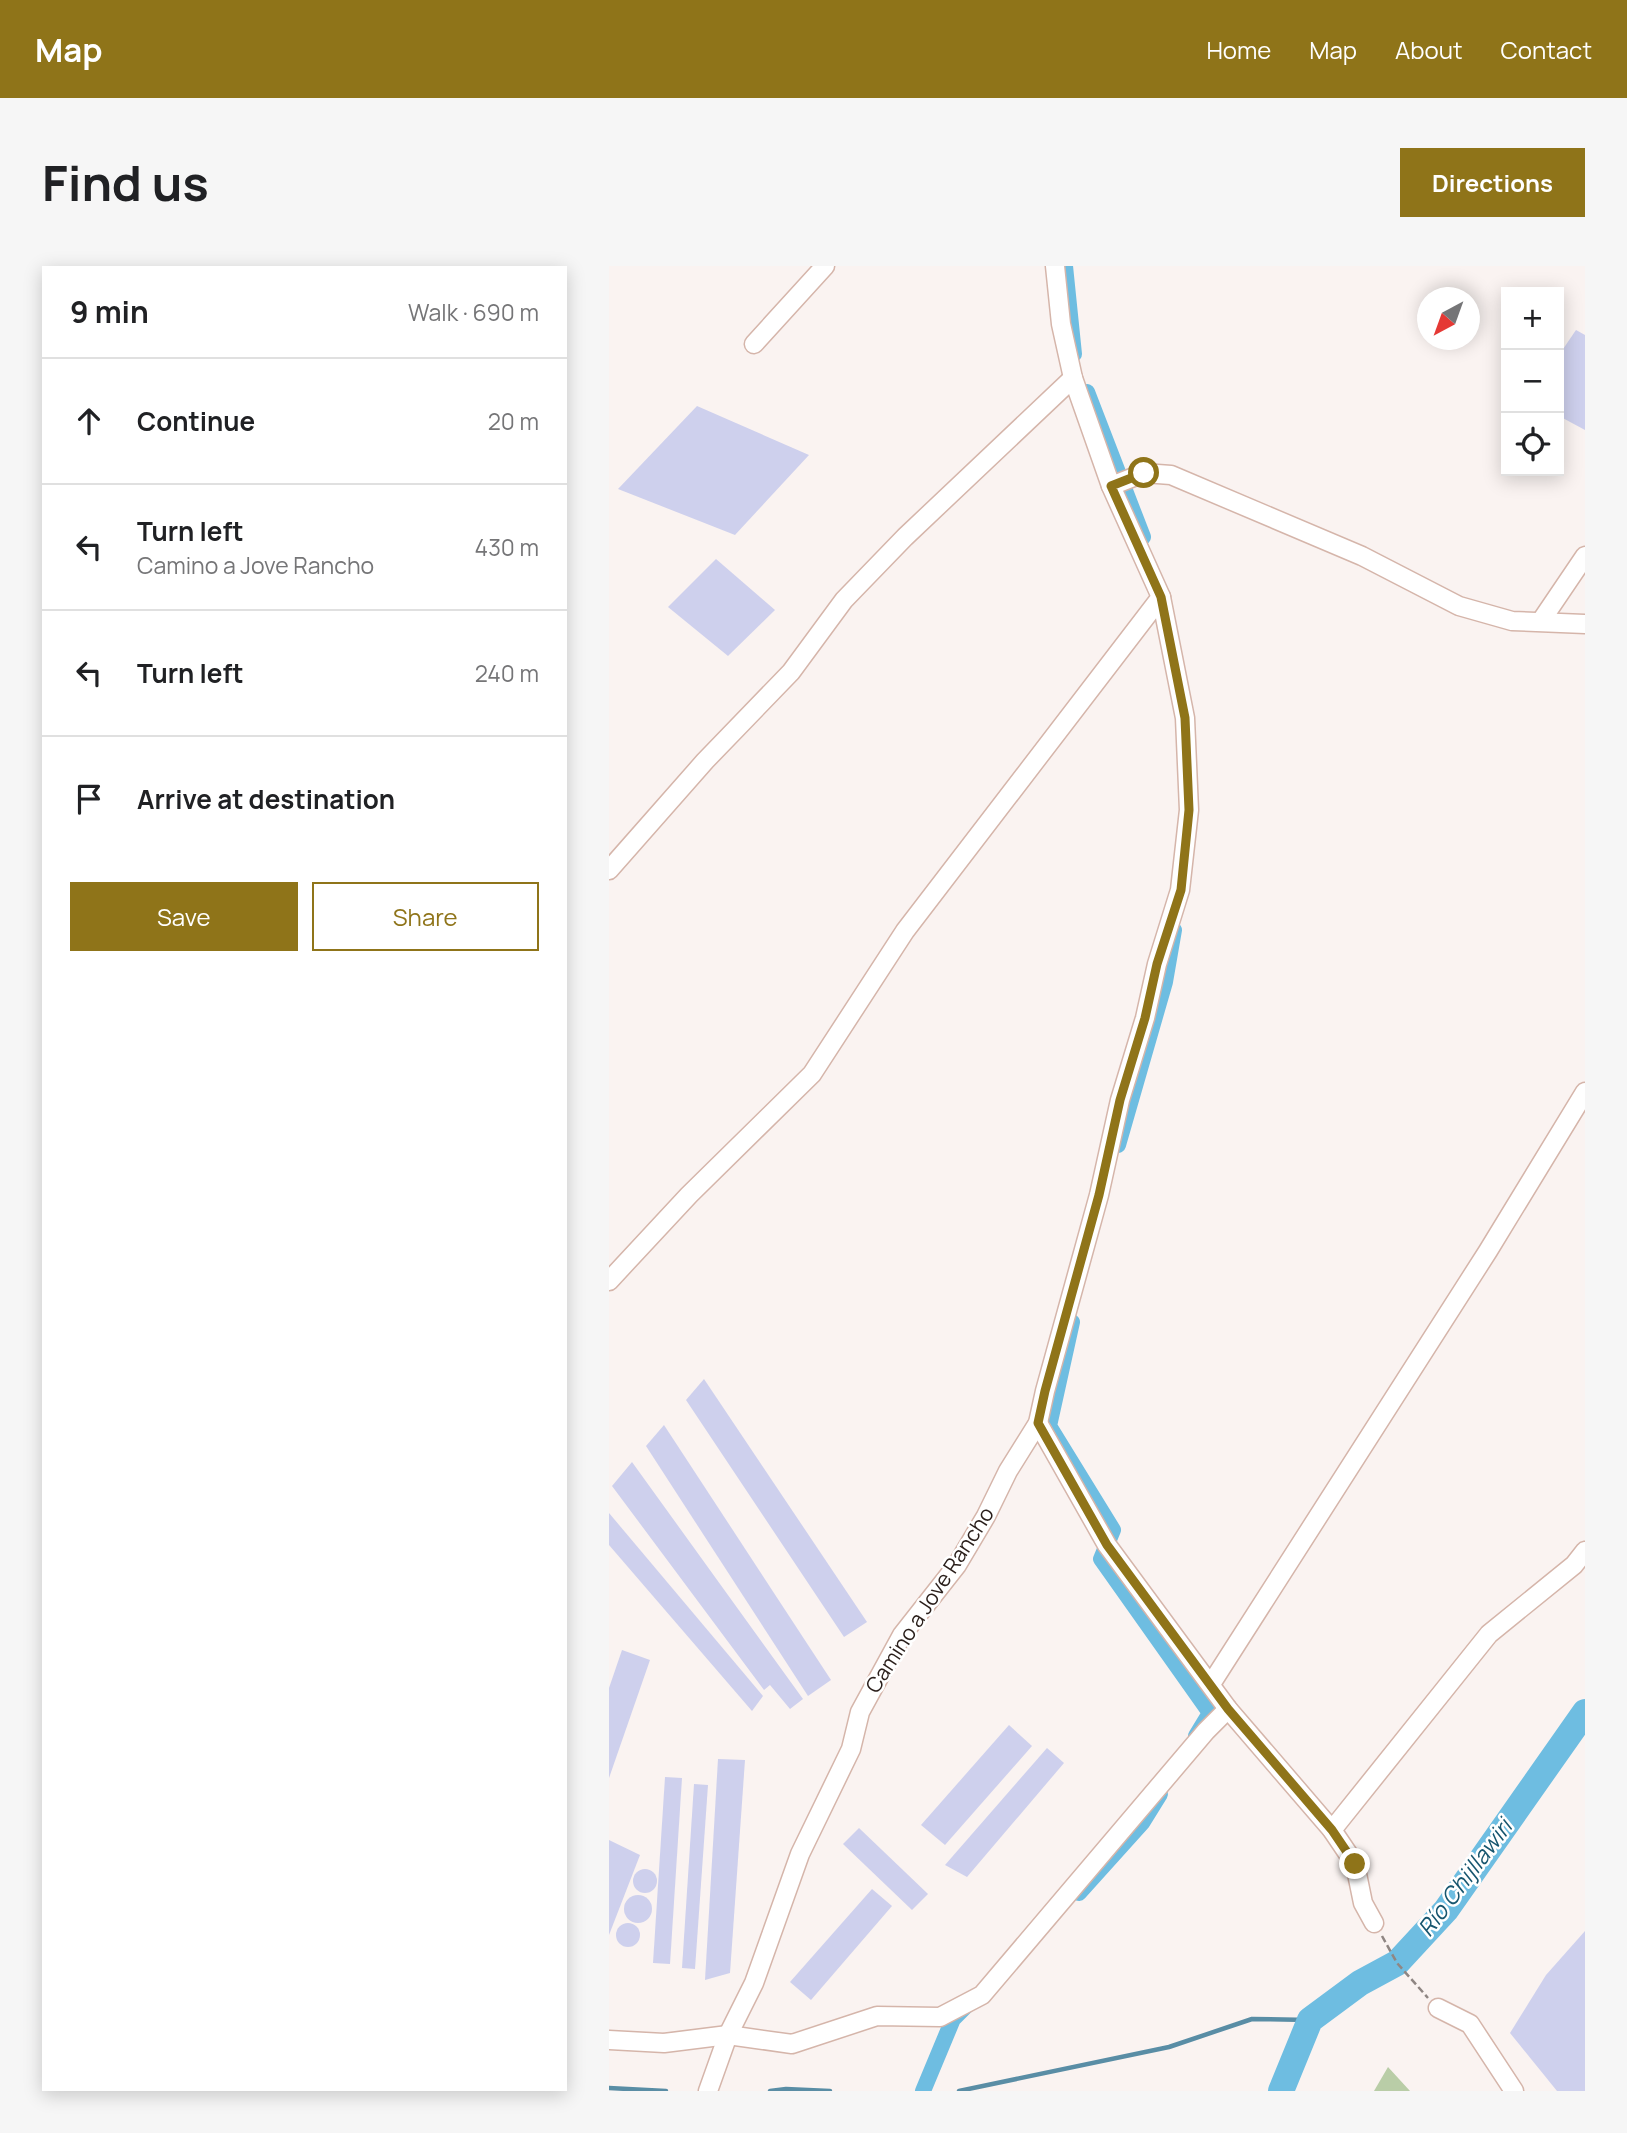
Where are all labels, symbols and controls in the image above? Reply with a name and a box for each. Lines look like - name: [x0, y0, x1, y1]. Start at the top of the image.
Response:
- text: Map: [35, 27, 103, 72]
- text: Home: [1206, 33, 1271, 66]
- text: Map: [1309, 33, 1357, 66]
- text: About: [1395, 33, 1463, 66]
- text: Contact: [1501, 33, 1592, 66]
- button: Directions: [1400, 148, 1585, 217]
- text: Find us: [42, 149, 209, 216]
- north arrow: [1417, 287, 1480, 350]
- map controls: [1501, 287, 1564, 476]
- button: +: [1501, 287, 1564, 350]
- text: 9 min: [70, 291, 149, 332]
- text: Walk · 690 m: [408, 296, 539, 328]
- button: −: [1501, 350, 1564, 413]
- icon: ahead: [70, 402, 108, 440]
- text: Continue: [137, 403, 255, 439]
- text: 20 m: [488, 405, 539, 437]
- button: locate: [1501, 413, 1564, 476]
- route start: [1128, 457, 1159, 488]
- text: Turn left: [137, 513, 244, 549]
- icon: left: [70, 528, 108, 566]
- text: 430 m: [475, 531, 539, 563]
- text: Camino a Jove Rancho: [137, 549, 374, 581]
- icon: left: [70, 654, 108, 692]
- text: Turn left: [137, 655, 244, 691]
- text: 240 m: [475, 657, 539, 689]
- icon: arrive: [70, 780, 108, 818]
- text: Arrive at destination: [137, 781, 395, 817]
- button: Save: [70, 882, 298, 951]
- button: Share: [312, 882, 539, 951]
- street label: Camino a Jove Rancho: [858, 1501, 1000, 1698]
- water label: Río Chijllawiri: [1410, 1810, 1520, 1943]
- route end: [1339, 1848, 1370, 1879]

